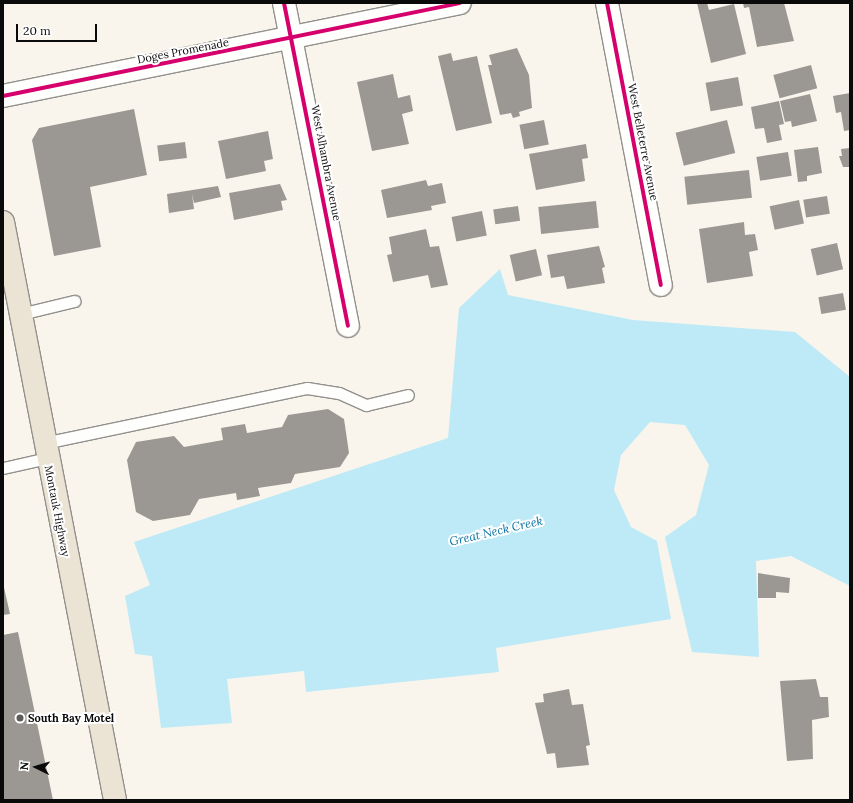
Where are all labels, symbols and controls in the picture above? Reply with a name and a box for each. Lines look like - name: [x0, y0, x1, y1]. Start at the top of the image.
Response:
- scale bar: [18, 16, 99, 42]
- text: 20 m: [23, 23, 51, 38]
- street label: Doges Promenade: [136, 36, 230, 66]
- street label: West Belleterre Avenue: [625, 82, 661, 202]
- street label: West Alhambra Avenue: [308, 104, 344, 222]
- street label: Montauk Highway: [42, 464, 72, 558]
- water label: Great Neck Creek: [448, 513, 544, 549]
- place label: South Bay Motel: [28, 711, 114, 725]
- marker: South Bay Motel: [15, 713, 25, 723]
- north arrow: [16, 747, 56, 787]
- text: N: [17, 761, 31, 771]

